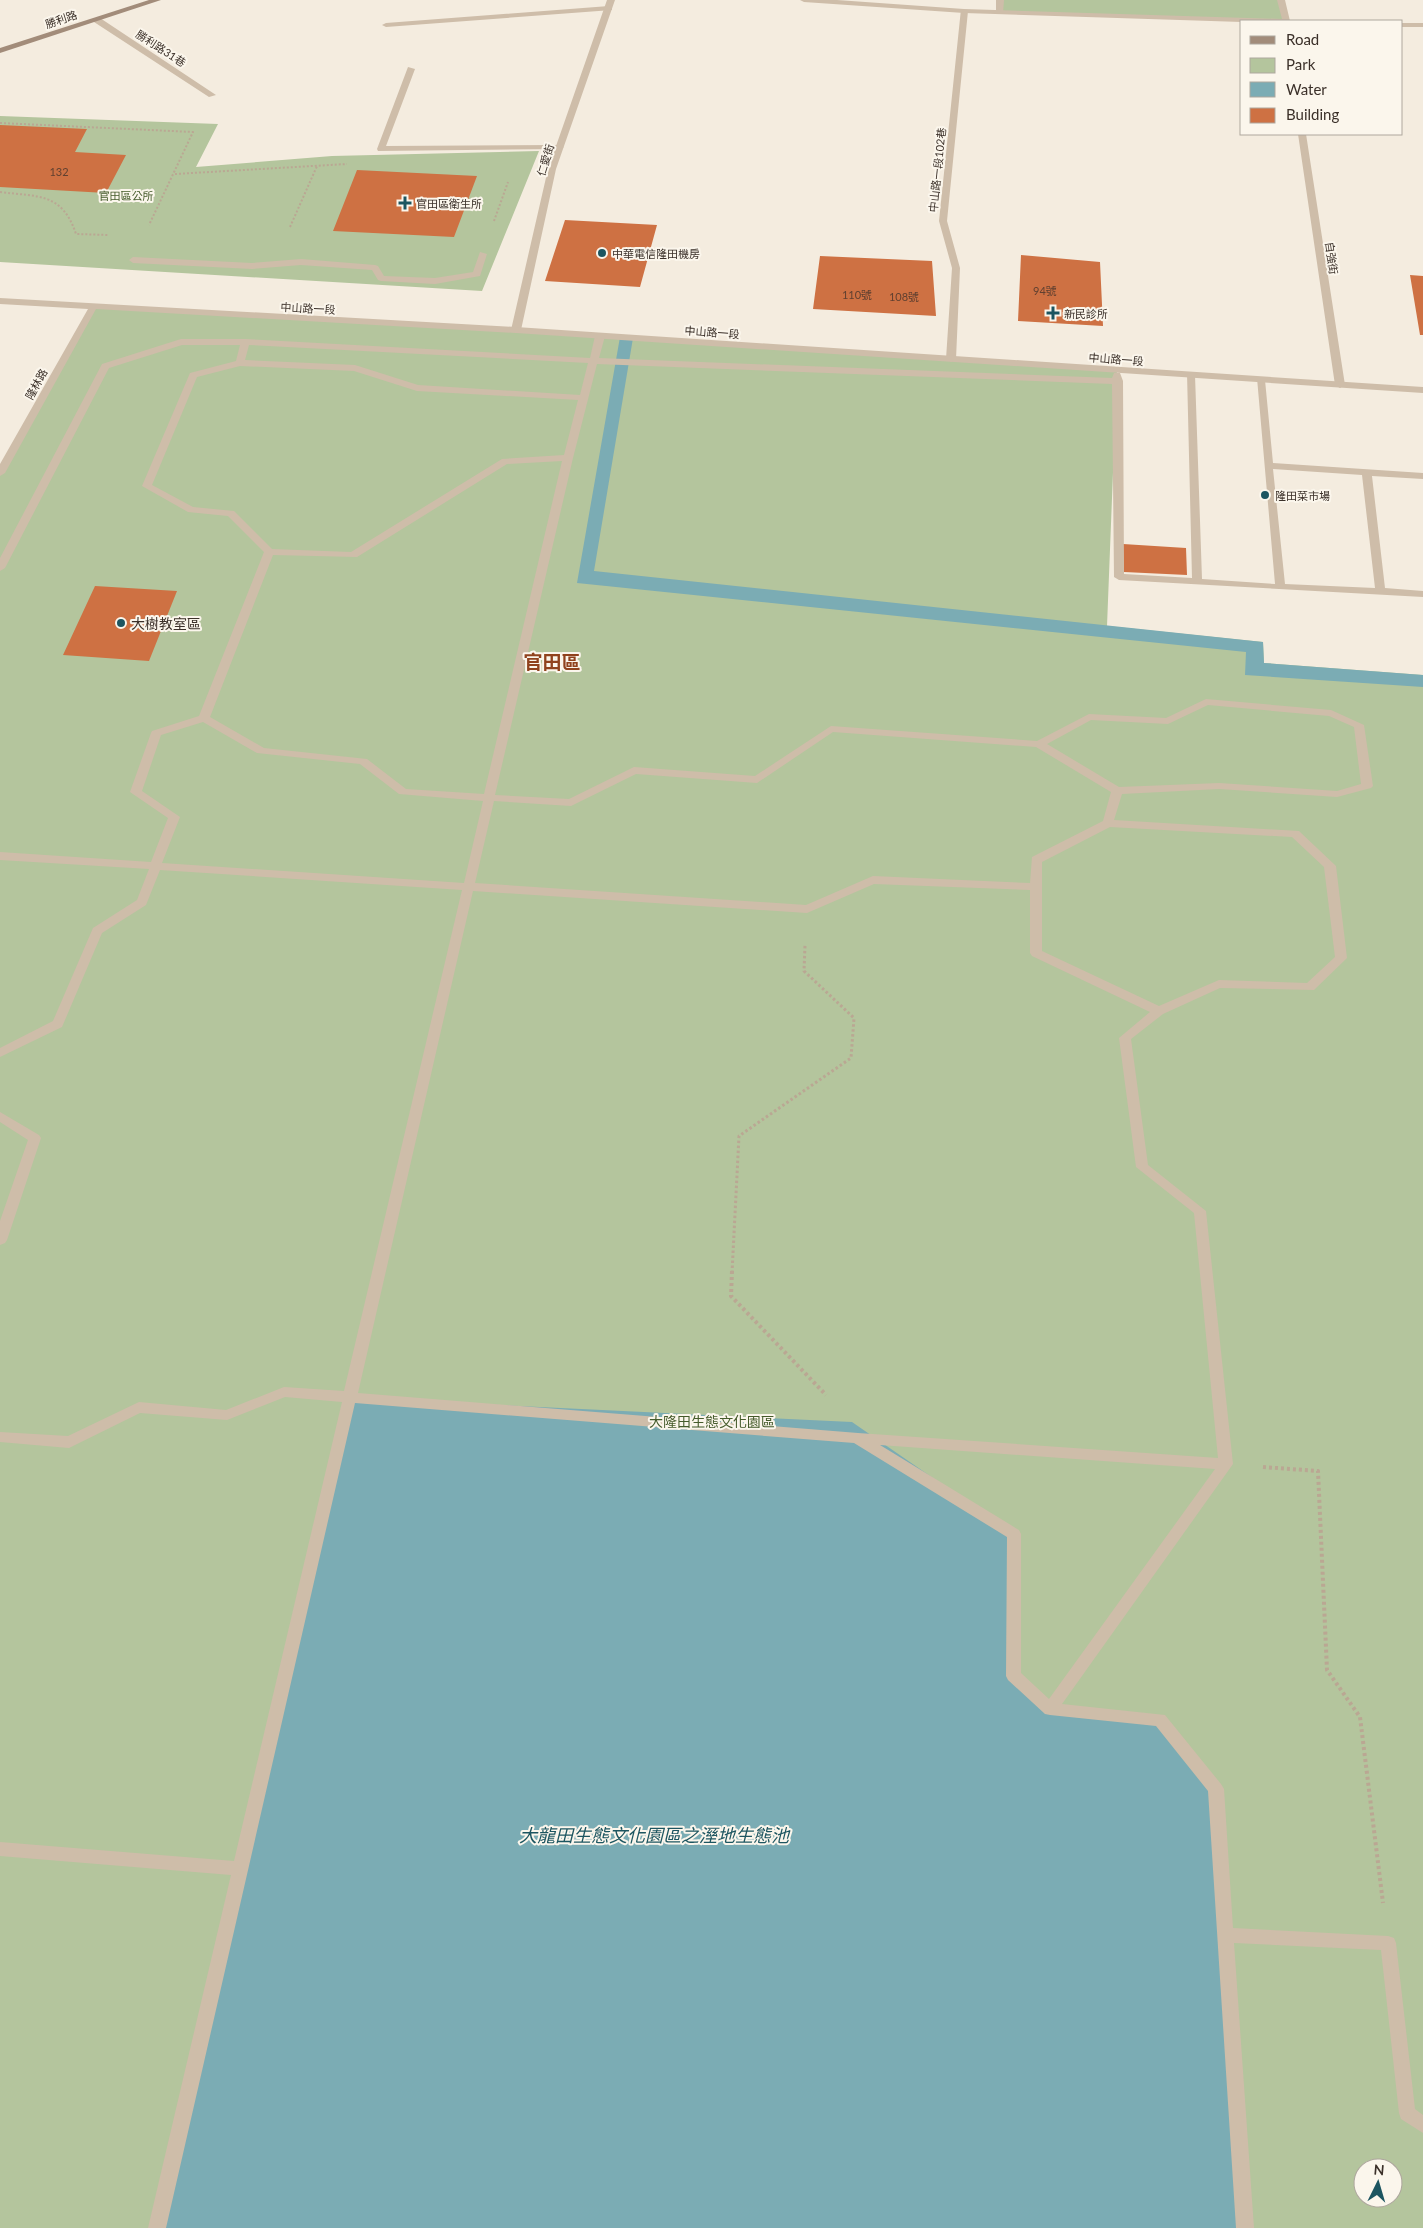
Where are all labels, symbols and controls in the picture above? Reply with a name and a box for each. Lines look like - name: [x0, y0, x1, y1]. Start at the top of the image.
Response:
- street label: 勝利路: [43, 8, 79, 30]
- legend: [1240, 20, 1403, 135]
- street label: 勝利路31巷: [134, 27, 188, 69]
- text: Road: [1286, 30, 1319, 48]
- text: Park: [1286, 55, 1316, 73]
- text: Water: [1286, 80, 1327, 98]
- text: Building: [1286, 105, 1339, 123]
- street label: 中山路一段102巷: [926, 127, 948, 213]
- street label: 仁愛街: [534, 142, 556, 178]
- house number: 132: [49, 165, 69, 178]
- park label: 官田區公所: [99, 189, 154, 202]
- marker: 官田區衛生所: [398, 196, 412, 210]
- place label: 官田區衛生所: [416, 197, 482, 210]
- street label: 自強街: [1323, 241, 1341, 275]
- marker: 中華電信隆田機房: [596, 247, 608, 259]
- place label: 中華電信隆田機房: [612, 247, 700, 260]
- house number: 94號: [1033, 284, 1057, 297]
- house number: 110號: [842, 288, 872, 301]
- house number: 108號: [889, 290, 919, 303]
- street label: 中山路一段: [280, 300, 336, 316]
- marker: 新民診所: [1046, 306, 1060, 320]
- place label: 新民診所: [1064, 307, 1108, 320]
- street label: 中山路一段: [684, 324, 740, 340]
- street label: 中山路一段: [1088, 351, 1144, 367]
- street label: 隆林路: [22, 366, 50, 402]
- marker: 隆田菜市場: [1259, 489, 1271, 501]
- place label: 隆田菜市場: [1275, 489, 1330, 502]
- place label: 大樹教室區: [131, 615, 201, 632]
- marker: 大樹教室區: [115, 617, 127, 629]
- district label: 官田區: [523, 650, 581, 673]
- park label: 大隆田生態文化園區: [649, 1413, 775, 1430]
- water label: 大龍田生態文化園區之溼地生態池: [519, 1824, 791, 1846]
- north arrow: [1353, 2158, 1403, 2208]
- text: N: [1373, 2161, 1385, 2178]

